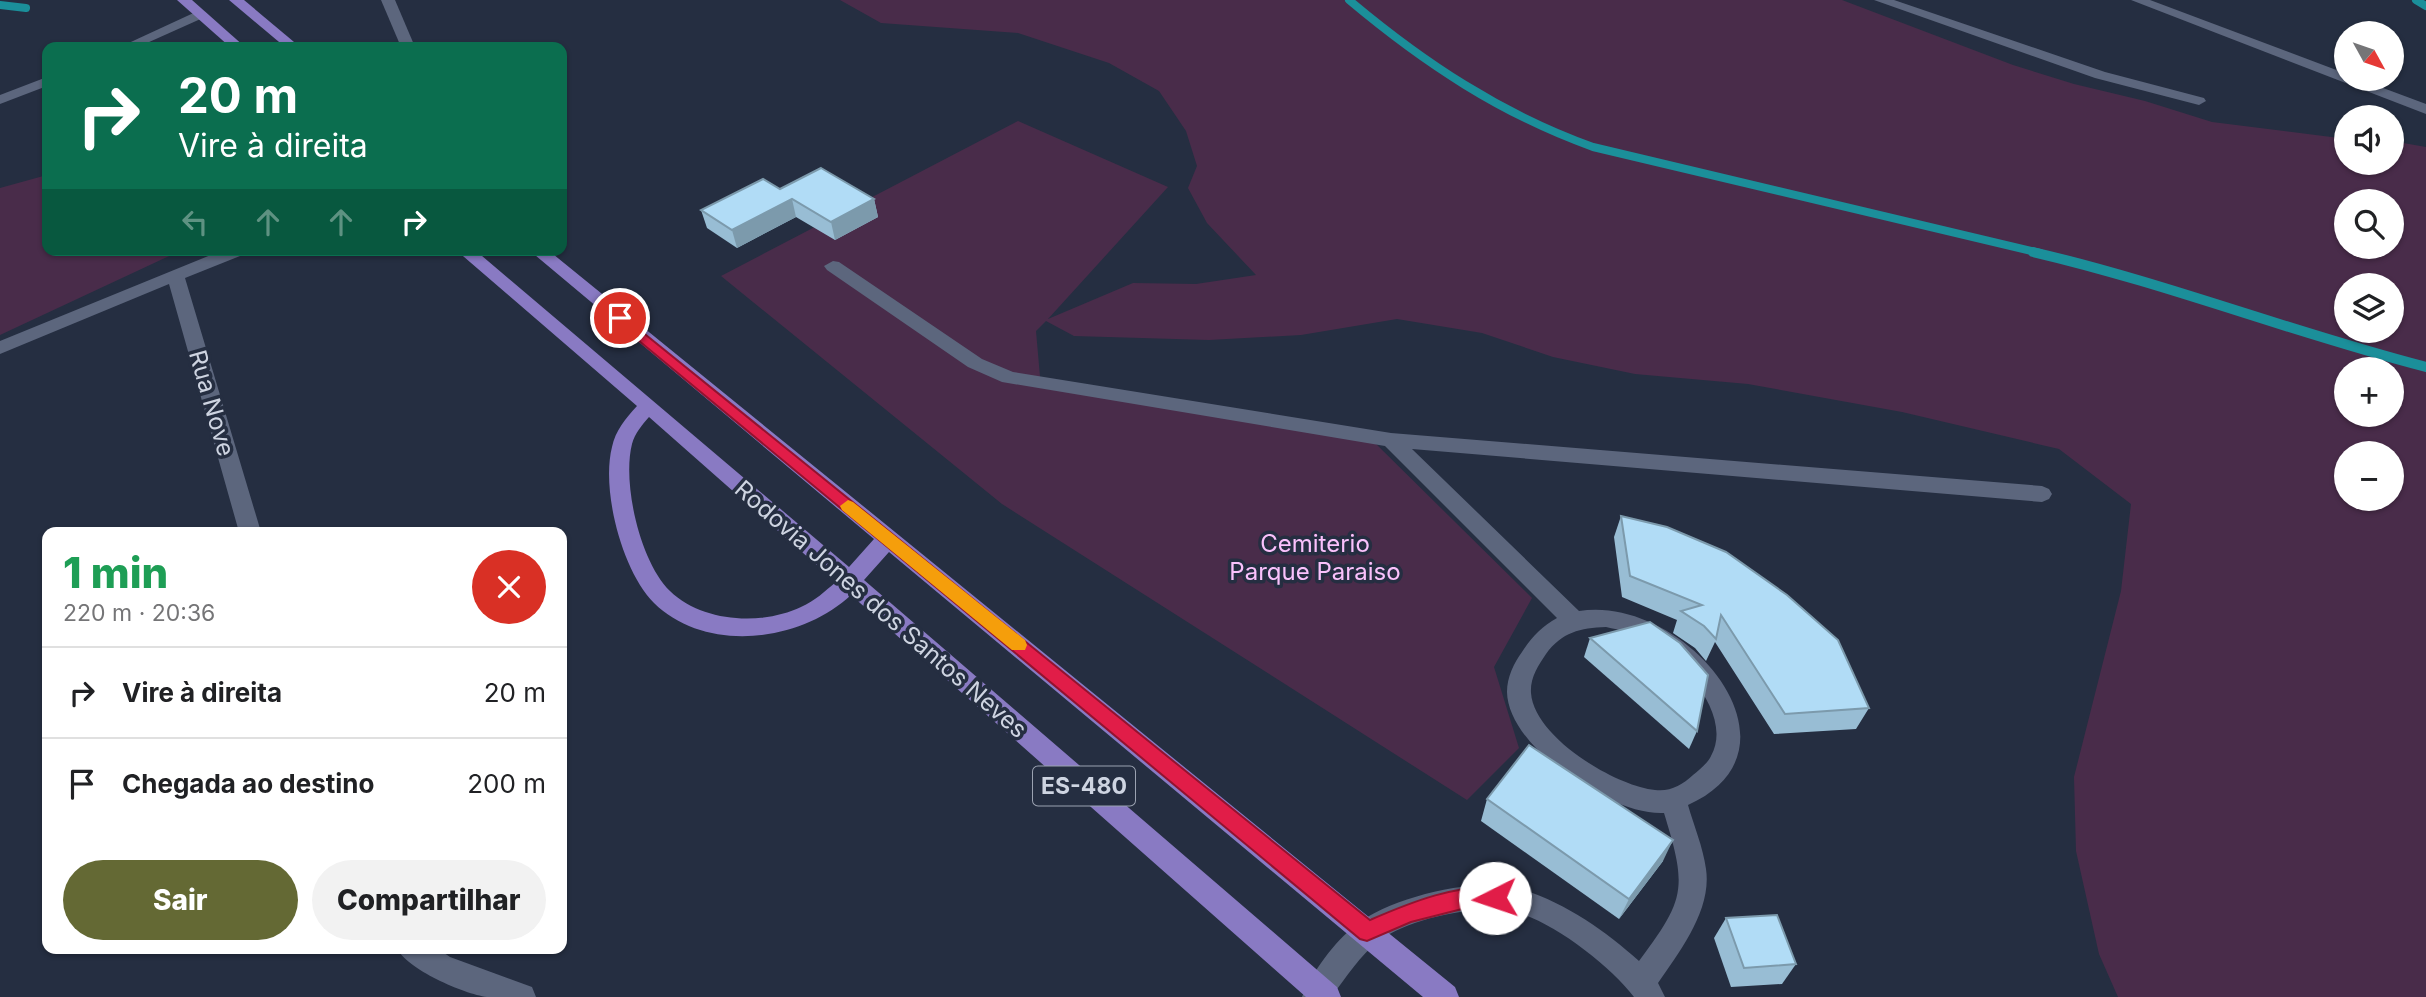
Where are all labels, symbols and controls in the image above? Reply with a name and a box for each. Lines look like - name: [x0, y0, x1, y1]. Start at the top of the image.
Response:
- north arrow: [2334, 21, 2404, 91]
- map controls: [2334, 21, 2404, 511]
- text: 20 m: [178, 66, 298, 125]
- icon: right: [63, 70, 154, 161]
- button: sound: [2334, 105, 2404, 175]
- text: Vire à direita: [178, 126, 368, 165]
- button: search: [2334, 189, 2404, 259]
- icon: left: [176, 203, 214, 241]
- icon: ahead: [249, 203, 287, 241]
- icon: ahead: [322, 203, 360, 241]
- icon: right: [395, 203, 433, 241]
- button: layers: [2334, 273, 2404, 343]
- pin: [590, 288, 650, 348]
- icon: arrive: [601, 299, 639, 337]
- street label: Rua Nove: [183, 347, 241, 459]
- button: +: [2334, 357, 2404, 427]
- button: −: [2334, 441, 2404, 511]
- street label: Rodovia Jones dos Santos Neves: [729, 474, 1033, 744]
- park label: Cemiterio Parque Paraiso: [1229, 529, 1401, 586]
- text: 1 min: [63, 547, 168, 598]
- button: close: [472, 550, 546, 624]
- text: 220 m · 20:36: [63, 599, 215, 627]
- icon: right: [63, 674, 101, 712]
- text: Vire à direita: [122, 677, 282, 708]
- text: 20 m: [484, 677, 546, 708]
- icon: arrive: [63, 765, 101, 803]
- road number: ES-480: [1033, 766, 1135, 806]
- text: Chegada ao destino: [122, 768, 374, 799]
- text: 200 m: [467, 768, 546, 799]
- button: Sair: [63, 860, 298, 940]
- button: Compartilhar: [312, 860, 546, 940]
- position arrow: [1458, 861, 1532, 935]

